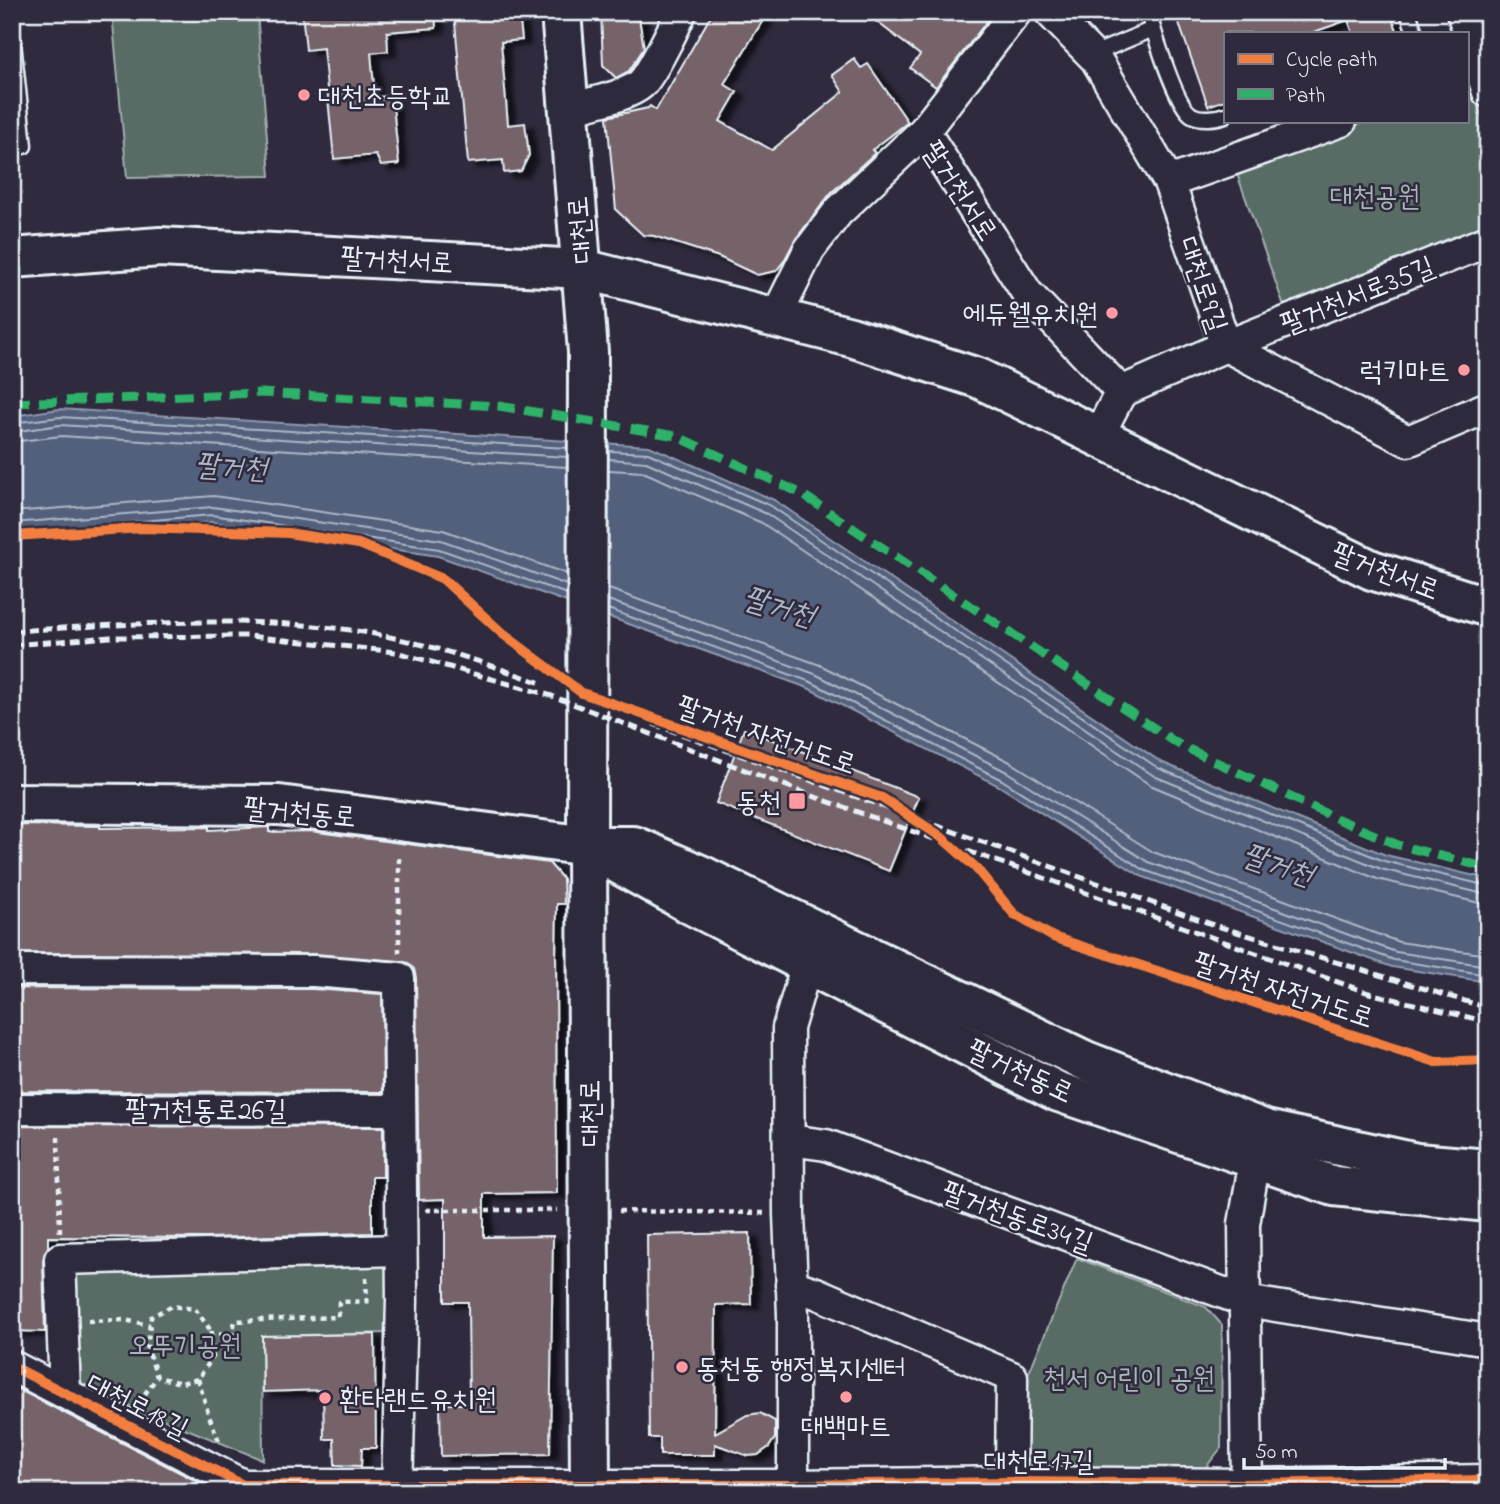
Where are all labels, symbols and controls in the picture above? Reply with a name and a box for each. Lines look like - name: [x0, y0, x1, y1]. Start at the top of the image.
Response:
- legend: [1224, 32, 1468, 122]
- text: Cycle path: [1286, 46, 1377, 78]
- place label: 대천초등학교: [318, 78, 453, 119]
- text: Path: [1286, 82, 1325, 112]
- marker: 대천초등학교: [296, 87, 312, 103]
- street label: 팔거천서로: [910, 134, 1006, 250]
- park label: 대천공원: [1330, 178, 1420, 219]
- street label: 대천로: [559, 194, 606, 265]
- street label: 대천로9길: [1165, 232, 1236, 338]
- street label: 팔거천서로: [339, 239, 454, 286]
- street label: 팔거천서로35길: [1275, 248, 1441, 347]
- place label: 에듀웰유치원: [963, 296, 1098, 337]
- marker: 에듀웰유치원: [1104, 305, 1120, 321]
- place label: 럭키마트: [1360, 353, 1450, 394]
- marker: 럭키마트: [1456, 362, 1472, 378]
- water label: 팔거천: [193, 445, 271, 494]
- street label: 팔거천서로: [1325, 534, 1445, 613]
- water label: 팔거천: [737, 577, 822, 641]
- street label: 팔거천 자전거도로: [671, 687, 861, 787]
- place label: 동천: [736, 784, 781, 825]
- street label: 팔거천동로: [242, 789, 358, 840]
- marker: 동천: [787, 791, 807, 811]
- water label: 팔거천: [1236, 834, 1321, 900]
- street label: 팔거천 자전거도로: [1188, 944, 1378, 1041]
- street label: 팔거천동로: [960, 1031, 1079, 1116]
- street label: 대천로: [572, 1079, 613, 1147]
- street label: 팔거천동로26길: [125, 1092, 287, 1133]
- street label: 팔거천동로34길: [935, 1173, 1098, 1266]
- park label: 오뚜기공원: [129, 1327, 241, 1368]
- place label: 동천동 행정복지센터: [696, 1350, 906, 1391]
- marker: 동천동 행정복지센터: [674, 1359, 690, 1375]
- park label: 천서 어린이 공원: [1043, 1360, 1215, 1401]
- street label: 대천로18길: [78, 1365, 195, 1451]
- place label: 환타랜드유치원: [339, 1381, 497, 1422]
- marker: 대백마트: [838, 1389, 854, 1405]
- marker: 환타랜드유치원: [317, 1390, 333, 1406]
- place label: 대백마트: [801, 1408, 891, 1449]
- scale bar: [1244, 1427, 1446, 1471]
- text: 50 m: [1255, 1438, 1298, 1468]
- street label: 대천로17길: [984, 1443, 1094, 1484]

